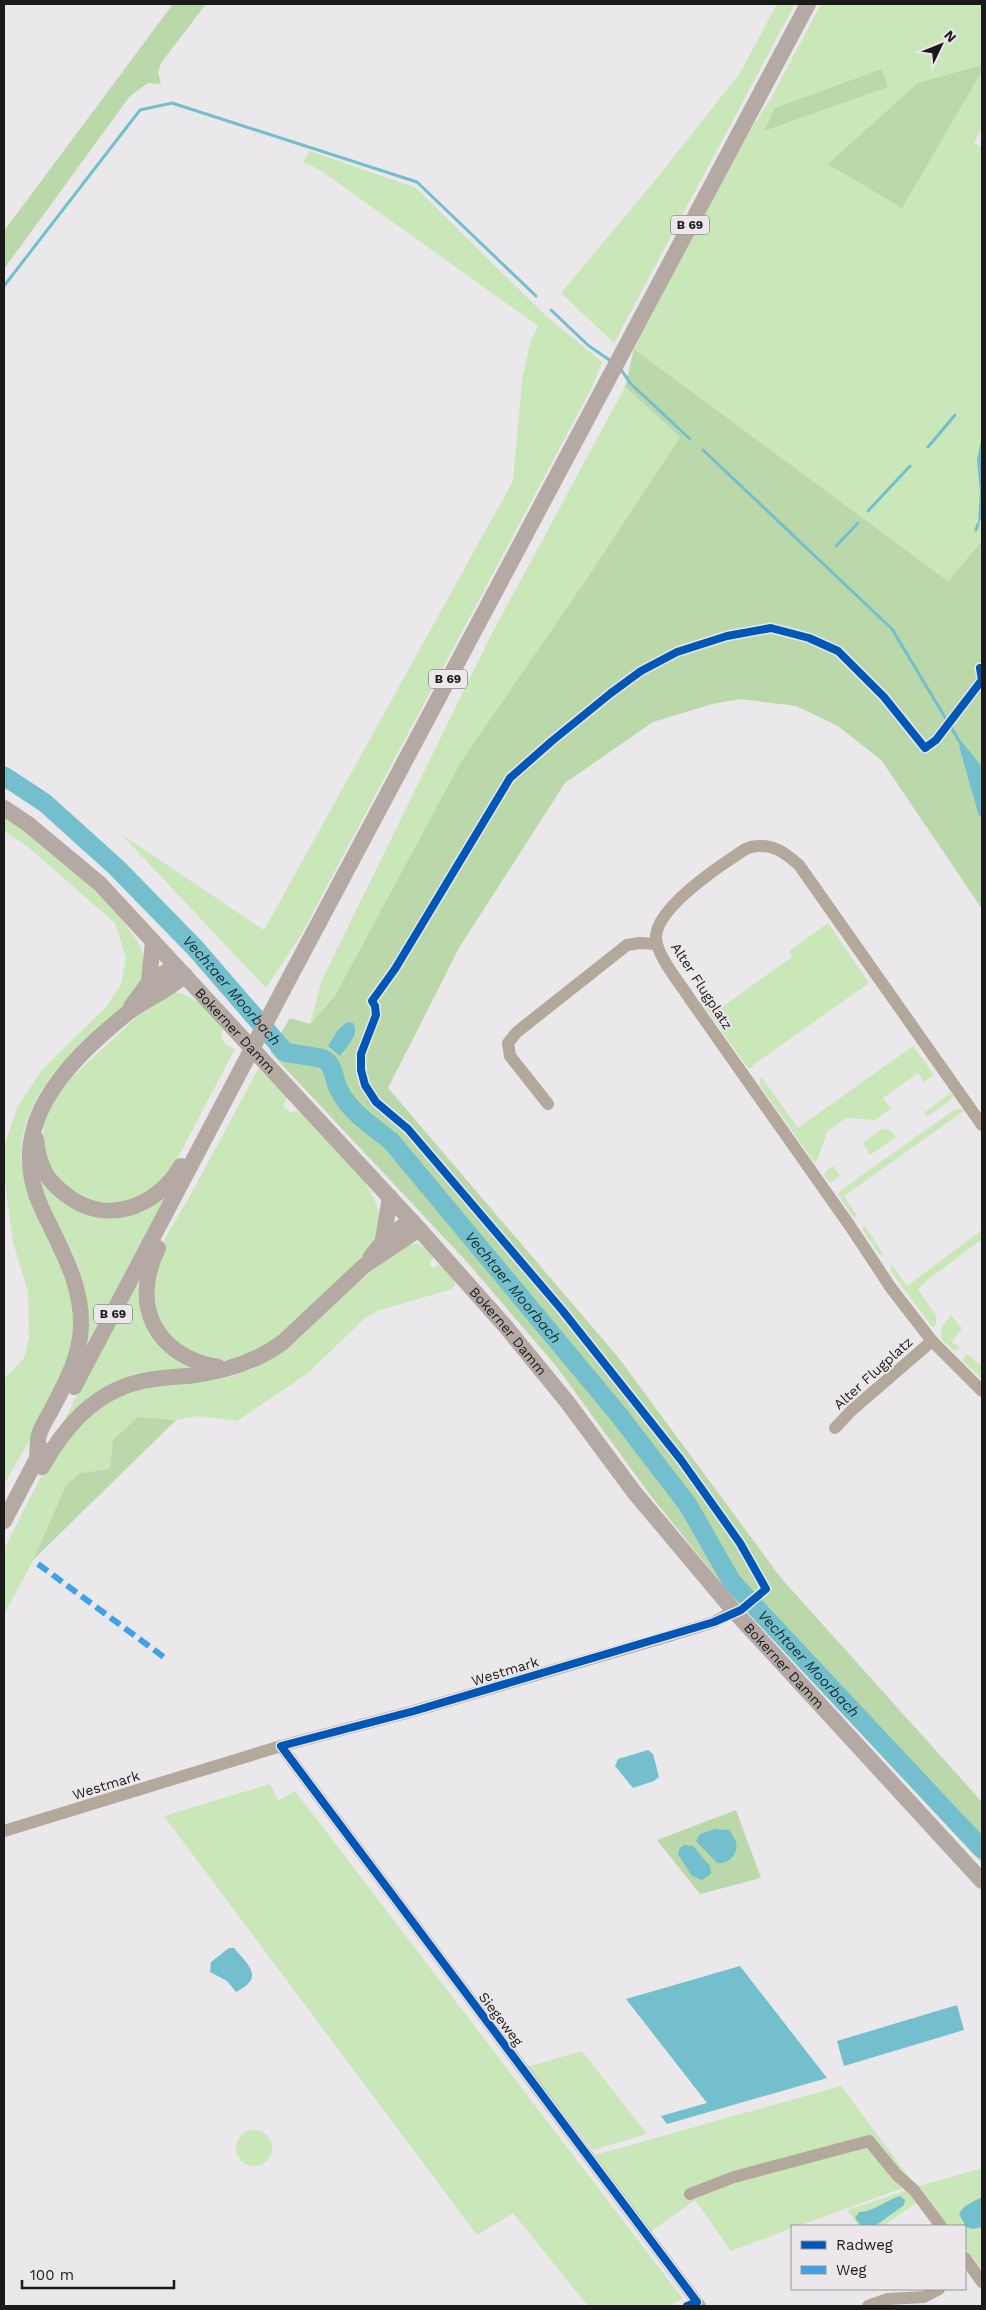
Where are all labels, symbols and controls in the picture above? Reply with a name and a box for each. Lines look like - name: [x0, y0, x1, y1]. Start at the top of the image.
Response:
- north arrow: [916, 20, 966, 70]
- text: N: [941, 27, 960, 45]
- road number: B 69: [671, 216, 709, 234]
- road number: B 69: [429, 670, 467, 689]
- water label: Vechtaer Moorbach: [179, 932, 285, 1049]
- street label: Alter Flugplatz: [668, 940, 736, 1032]
- street label: Bokerner Damm: [192, 984, 279, 1077]
- water label: Vechtaer Moorbach: [461, 1228, 565, 1347]
- street label: Bokerner Damm: [466, 1284, 550, 1378]
- road number: B 69: [94, 1305, 132, 1324]
- street label: Alter Flugplatz: [830, 1333, 916, 1413]
- water label: Vechtaer Moorbach: [754, 1606, 863, 1721]
- street label: Bokerner Damm: [741, 1619, 828, 1712]
- street label: Westmark: [470, 1653, 540, 1689]
- street label: Westmark: [71, 1767, 141, 1803]
- street label: Siegeweg: [476, 1989, 527, 2049]
- legend: [791, 2225, 966, 2290]
- text: Radweg: [836, 2236, 893, 2254]
- scale bar: [22, 2258, 175, 2290]
- text: Weg: [836, 2261, 867, 2279]
- text: 100 m: [30, 2266, 74, 2284]

